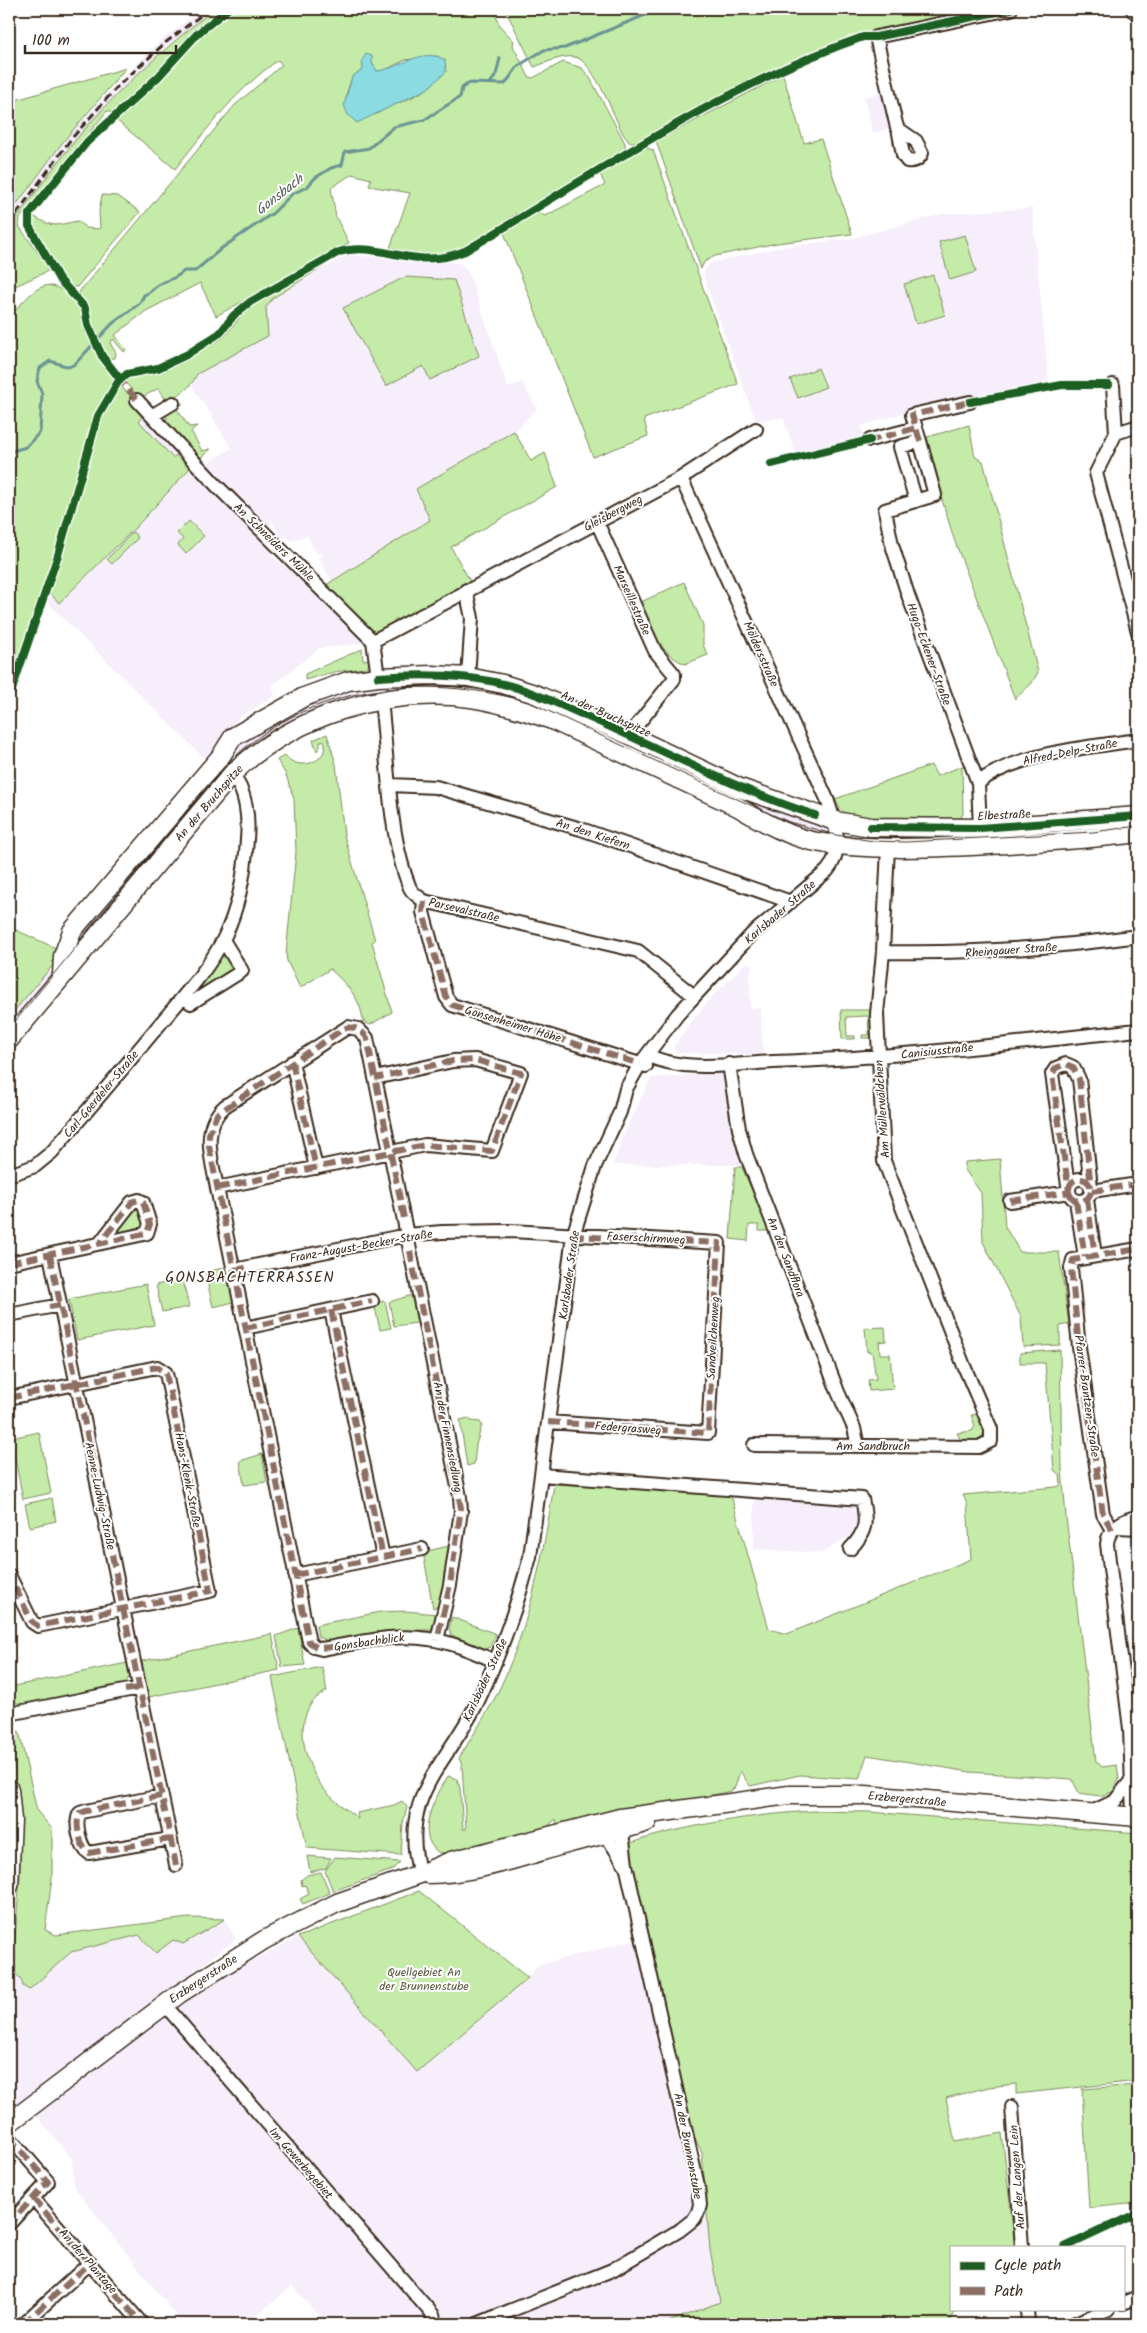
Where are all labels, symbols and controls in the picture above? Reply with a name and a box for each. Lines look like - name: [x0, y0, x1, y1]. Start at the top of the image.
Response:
- scale bar: [25, 22, 176, 54]
- text: 100 m: [32, 29, 70, 53]
- water label: Gonsbach: [251, 168, 310, 221]
- street label: Gleisbergweg: [580, 490, 646, 537]
- street label: An Schneiders Mühle: [229, 499, 319, 587]
- street label: Marseillestraße: [608, 562, 656, 639]
- street label: Hugo-Eckener-Straße: [901, 600, 956, 709]
- street label: Möldersstraße: [738, 618, 784, 691]
- street label: An der Bruchspitze: [558, 686, 654, 743]
- street label: Alfred-Delp-Straße: [1021, 734, 1120, 771]
- street label: An der Bruchspitze: [170, 760, 249, 846]
- street label: Elbestraße: [977, 805, 1032, 826]
- street label: An den Kiefern: [553, 814, 632, 855]
- street label: Karlsbader Straße: [740, 875, 821, 949]
- street label: Parsevalstraße: [427, 893, 502, 928]
- street label: Rheingauer Straße: [964, 938, 1058, 963]
- street label: Gonsenheimer Höhe: [462, 1001, 564, 1048]
- street label: Canisiusstraße: [900, 1038, 975, 1065]
- street label: Carl-Goerdeler-Straße: [59, 1046, 144, 1142]
- street label: Am Müllerwäldchen: [870, 1059, 895, 1159]
- street label: An der Sandflora: [762, 1214, 810, 1300]
- street label: Franz-August-Becker-Straße: [288, 1224, 435, 1268]
- street label: Faserschirmweg: [606, 1227, 686, 1250]
- street label: Karlsbader Straße: [554, 1229, 585, 1321]
- district label: GONSBACHTERRASSEN: [165, 1266, 335, 1290]
- street label: Sandveilchenweg: [702, 1296, 725, 1380]
- street label: Pfarrer-Brantzen-Straße: [1069, 1334, 1105, 1459]
- street label: An der Finnensiedlung: [427, 1380, 468, 1494]
- street label: Federgrasweg: [594, 1417, 662, 1440]
- street label: Hans-Klenk-Straße: [169, 1431, 206, 1530]
- street label: Am Sandbruch: [836, 1437, 910, 1456]
- street label: Aenne-Ludwig-Straße: [79, 1440, 120, 1552]
- street label: Gonsbachblick: [333, 1628, 406, 1657]
- street label: Karlsbader Straße: [458, 1635, 513, 1725]
- street label: Erzbergerstraße: [867, 1787, 948, 1812]
- street label: Erzbergerstraße: [165, 1950, 242, 2009]
- park label: Quellgebiet An der Brunnenstube: [379, 1963, 469, 1996]
- street label: An der Brunnenstube: [668, 2091, 707, 2201]
- street label: Im Gewerbegebiet: [264, 2123, 338, 2204]
- street label: Auf der Langen Lein: [1004, 2124, 1031, 2230]
- street label: An der Plantage: [54, 2224, 122, 2299]
- legend: [950, 2246, 1124, 2310]
- text: Cycle path: [994, 2254, 1061, 2278]
- text: Path: [994, 2280, 1023, 2304]

